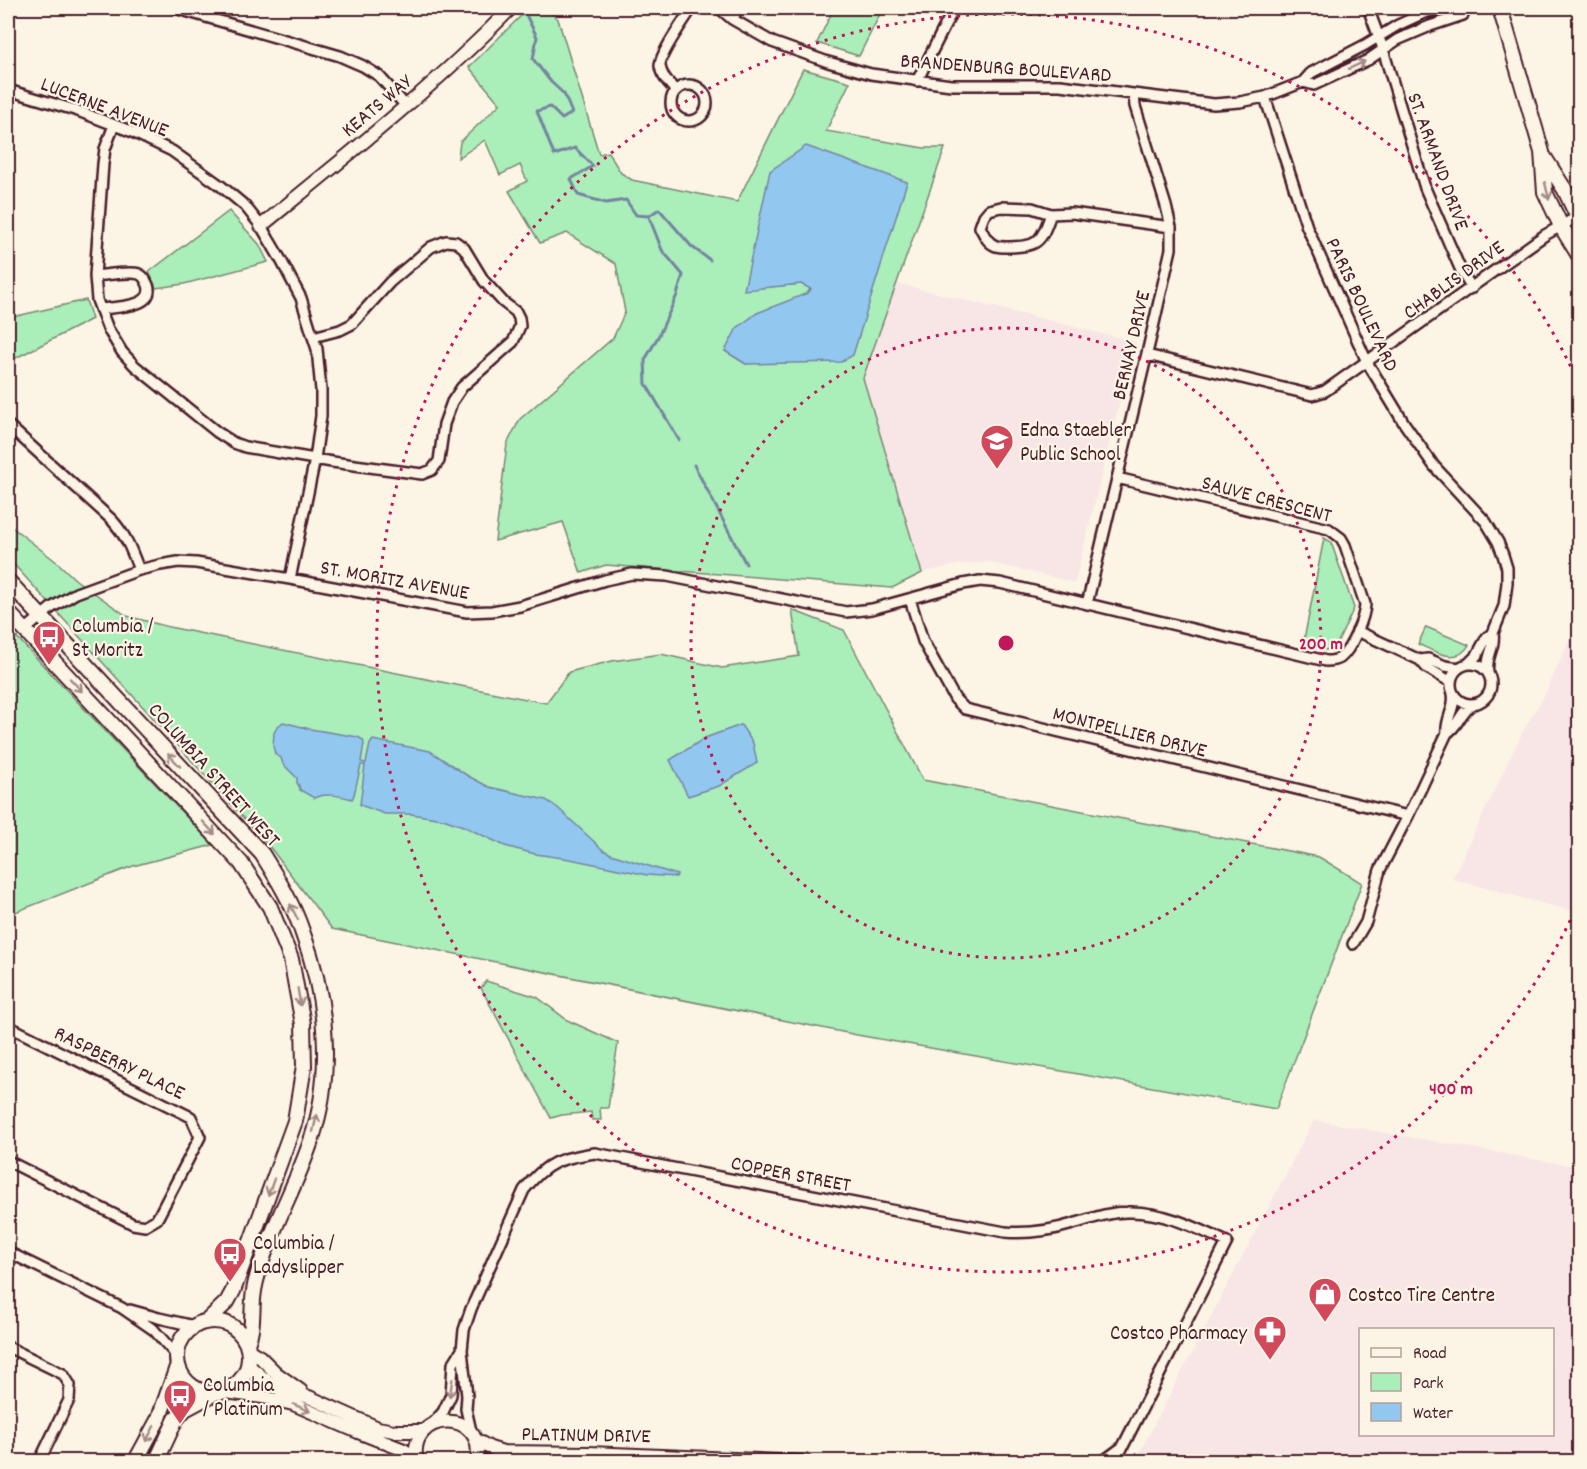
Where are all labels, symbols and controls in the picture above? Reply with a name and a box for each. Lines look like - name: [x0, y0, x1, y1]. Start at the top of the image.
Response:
- street label: BRANDENBURG BOULEVARD: [899, 48, 1112, 92]
- one-way arrow: [1347, 59, 1365, 71]
- street label: KEATS WAY: [336, 68, 421, 146]
- street label: LUCERNE AVENUE: [36, 71, 173, 147]
- street label: ST. ARMAND DRIVE: [1397, 89, 1475, 236]
- one-way arrow: [1541, 181, 1553, 200]
- street label: PARIS BOULEVARD: [1316, 233, 1405, 377]
- street label: CHABLIS DRIVE: [1398, 234, 1512, 329]
- street label: BERNAY DRIVE: [1106, 288, 1160, 403]
- place label: Edna Staebler Public School: [1020, 417, 1131, 471]
- school or university icon: Edna Staebler Public School: [979, 423, 1015, 470]
- street label: SAUVE CRESCENT: [1198, 469, 1335, 533]
- street label: ST. MORITZ AVENUE: [318, 554, 472, 610]
- place label: Columbia / St Moritz: [72, 613, 154, 667]
- bus stop icon: Columbia / St Moritz: [31, 619, 67, 666]
- centre of rings: [996, 633, 1016, 653]
- text: 200 m: [1299, 633, 1343, 658]
- one-way arrow: [69, 678, 83, 693]
- street label: COLUMBIA STREET WEST: [140, 697, 286, 855]
- street label: MONTPELLIER DRIVE: [1049, 700, 1210, 768]
- one-way arrow: [167, 752, 182, 767]
- one-way arrow: [202, 820, 217, 835]
- one-way arrow: [287, 904, 299, 922]
- one-way arrow: [293, 987, 304, 1006]
- street label: RASPBERRY PLACE: [48, 1020, 190, 1110]
- text: 400 m: [1429, 1078, 1473, 1103]
- one-way arrow: [310, 1113, 322, 1132]
- street label: COPPER STREET: [728, 1150, 853, 1202]
- one-way arrow: [265, 1177, 276, 1196]
- place label: Columbia / Ladyslipper: [253, 1230, 344, 1284]
- bus stop icon: Columbia / Ladyslipper: [212, 1236, 248, 1283]
- shop icon: Costco Tire Centre: [1307, 1276, 1343, 1323]
- place label: Costco Tire Centre: [1348, 1282, 1495, 1312]
- pharmacy icon: Costco Pharmacy: [1252, 1314, 1288, 1361]
- place label: Costco Pharmacy: [1110, 1320, 1247, 1350]
- legend: [1359, 1328, 1554, 1436]
- text: Road: [1413, 1342, 1447, 1367]
- place label: Columbia / Platinum: [203, 1372, 283, 1426]
- text: Park: [1413, 1372, 1444, 1397]
- bus stop icon: Columbia / Platinum: [162, 1378, 198, 1425]
- one-way arrow: [445, 1378, 456, 1398]
- text: Water: [1413, 1402, 1453, 1427]
- one-way arrow: [293, 1403, 311, 1414]
- street label: PLATINUM DRIVE: [521, 1421, 651, 1453]
- one-way arrow: [144, 1425, 156, 1442]

